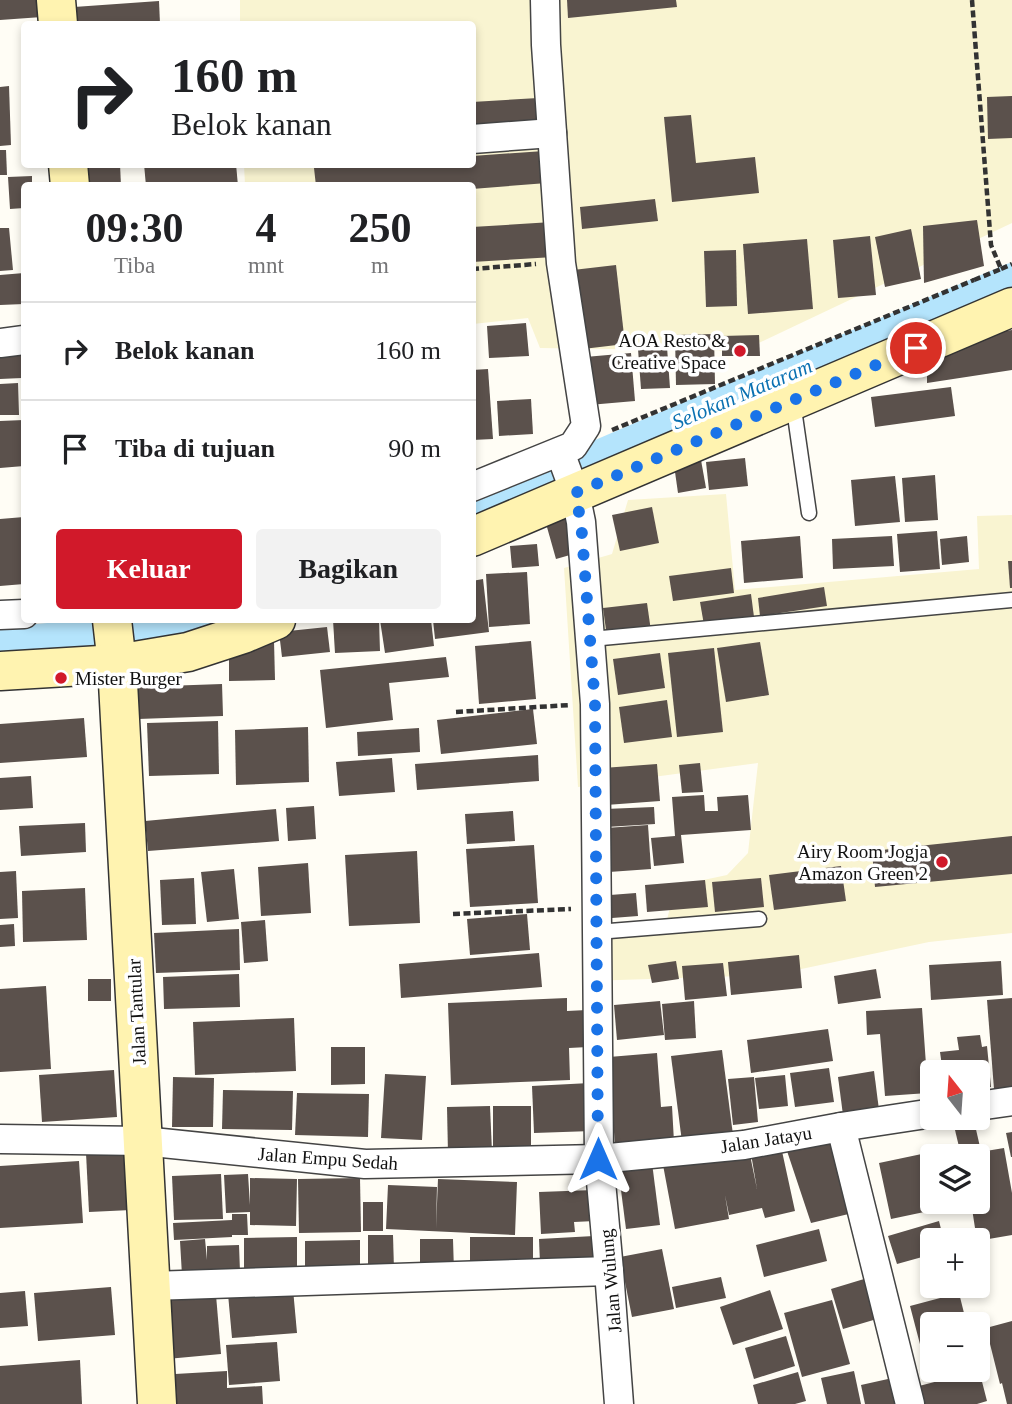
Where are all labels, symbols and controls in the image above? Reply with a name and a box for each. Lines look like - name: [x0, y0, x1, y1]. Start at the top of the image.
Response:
- text: 160 m: [171, 48, 298, 103]
- icon: right: [56, 49, 147, 140]
- text: Belok kanan: [171, 106, 332, 142]
- text: 09:30: [86, 205, 184, 251]
- text: 4: [255, 205, 276, 251]
- text: 250: [348, 205, 411, 251]
- text: Tiba: [114, 253, 155, 278]
- text: mnt: [248, 253, 284, 278]
- text: m: [371, 253, 389, 278]
- pin: [886, 318, 946, 378]
- icon: arrive: [897, 329, 935, 367]
- place label: AOA Resto & Creative Space: [612, 330, 726, 373]
- icon: right: [56, 332, 94, 370]
- text: Belok kanan: [115, 336, 254, 365]
- text: 160 m: [375, 336, 441, 365]
- marker: AOA Resto & Creative Space: [732, 343, 748, 359]
- water label: Selokan Mataram: [668, 354, 816, 434]
- icon: arrive: [56, 430, 94, 468]
- text: Tiba di tujuan: [115, 434, 275, 463]
- text: 90 m: [388, 434, 441, 463]
- button: Keluar: [56, 529, 242, 609]
- button: Bagikan: [256, 529, 441, 609]
- place label: Mister Burger: [75, 668, 182, 689]
- marker: Mister Burger: [53, 670, 69, 686]
- place label: Airy Room Jogja Amazon Green 2: [797, 841, 929, 884]
- marker: Airy Room Jogja Amazon Green 2: [934, 854, 950, 870]
- street label: Jalan Tantular: [123, 958, 150, 1066]
- north arrow: [920, 1060, 990, 1130]
- map controls: [920, 1060, 990, 1382]
- position arrow: [561, 1122, 635, 1196]
- street label: Jalan Jatayu: [719, 1122, 814, 1157]
- street label: Jalan Empu Sedah: [257, 1143, 399, 1174]
- button: layers: [920, 1144, 990, 1214]
- street label: Jalan Wulung: [595, 1228, 625, 1334]
- button: +: [920, 1228, 990, 1298]
- button: −: [920, 1312, 990, 1382]

